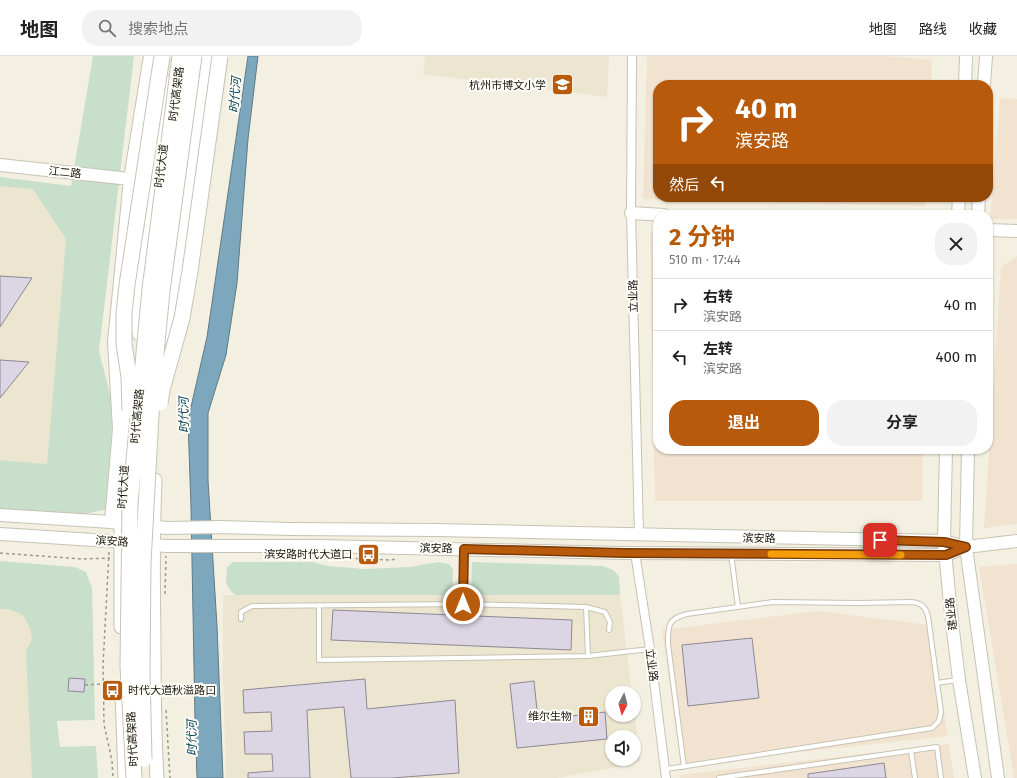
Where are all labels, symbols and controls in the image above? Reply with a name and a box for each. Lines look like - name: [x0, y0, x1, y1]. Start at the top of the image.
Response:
- search box: [82, 10, 362, 46]
- icon: search: [96, 17, 118, 39]
- text: 地图: [20, 18, 58, 41]
- text: 搜索地点: [128, 20, 188, 38]
- text: 地图: [869, 21, 897, 38]
- text: 路线: [919, 21, 947, 38]
- text: 收藏: [969, 21, 997, 38]
- street label: 时代高架路: [167, 66, 186, 122]
- school or university icon: 杭州市博文小学: [549, 72, 575, 98]
- water label: 时代河: [226, 74, 244, 114]
- place label: 杭州市博文小学: [469, 79, 546, 92]
- text: 40 m: [735, 92, 798, 125]
- icon: right: [669, 96, 721, 148]
- text: 滨安路: [735, 130, 789, 152]
- street label: 时代大道: [152, 143, 171, 189]
- street label: 江二路: [48, 164, 82, 181]
- icon: left: [707, 172, 729, 194]
- text: 然后: [669, 176, 699, 194]
- text: 2 分钟: [669, 223, 735, 251]
- button: close: [935, 223, 977, 265]
- text: 510 m · 17:44: [669, 252, 741, 267]
- street label: 立业路: [627, 279, 640, 313]
- text: 右转: [703, 288, 733, 306]
- icon: right: [669, 294, 691, 316]
- text: 40 m: [944, 296, 977, 314]
- text: 滨安路: [703, 309, 742, 324]
- text: 左转: [703, 340, 733, 358]
- icon: left: [669, 346, 691, 368]
- text: 400 m: [935, 348, 977, 366]
- text: 滨安路: [703, 361, 742, 376]
- street label: 时代高架路: [129, 388, 146, 444]
- water label: 时代河: [177, 395, 191, 433]
- button: 退出: [669, 400, 819, 446]
- button: 分享: [827, 400, 977, 446]
- street label: 时代大道: [115, 465, 132, 509]
- pin: [863, 523, 897, 557]
- icon: arrive: [869, 529, 891, 551]
- street label: 滨安路: [742, 532, 776, 545]
- street label: 滨安路: [95, 534, 129, 549]
- bus stop icon: 滨安路时代大道口: [355, 541, 381, 567]
- street label: 滨安路: [419, 542, 453, 555]
- place label: 滨安路时代大道口: [264, 548, 352, 561]
- position arrow: [442, 583, 484, 625]
- street label: 建业路: [943, 597, 960, 631]
- street label: 立业路: [643, 648, 660, 682]
- bus stop icon: 时代大道秋溢路口: [99, 677, 125, 703]
- place label: 时代大道秋溢路口: [128, 684, 216, 697]
- north arrow: [605, 686, 641, 722]
- map controls: [605, 686, 641, 766]
- building icon: 维尔生物: [575, 703, 601, 729]
- place label: 维尔生物: [528, 710, 572, 723]
- street label: 时代高架路: [125, 711, 140, 767]
- water label: 时代河: [185, 718, 199, 756]
- button: sound: [605, 730, 641, 766]

